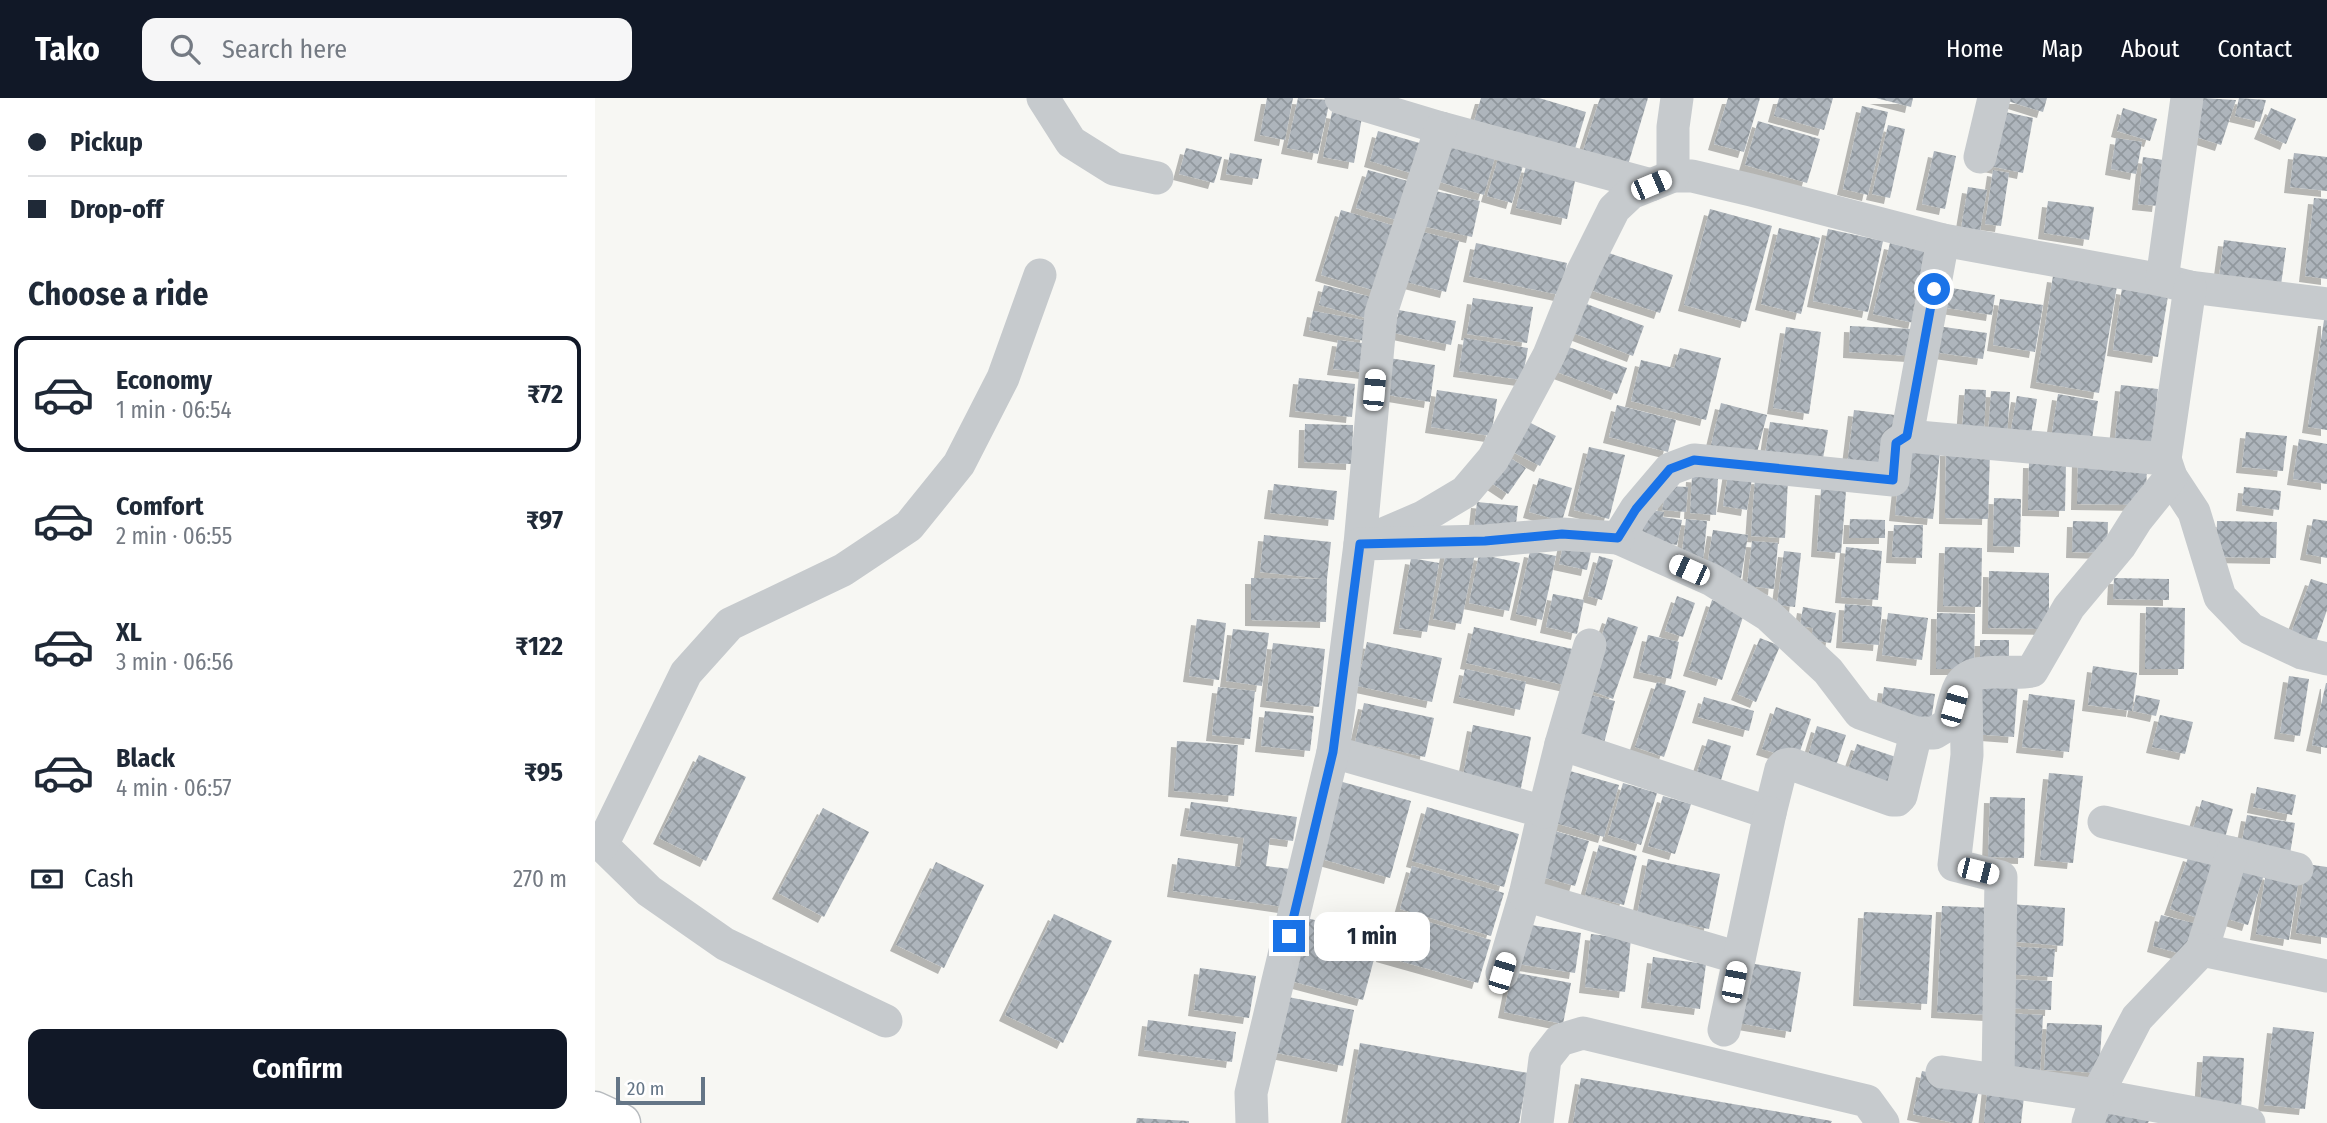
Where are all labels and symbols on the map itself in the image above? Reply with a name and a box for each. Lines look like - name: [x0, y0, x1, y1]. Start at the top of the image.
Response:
- car: [1628, 167, 1675, 203]
- route start: [1918, 273, 1950, 305]
- car: [1362, 368, 1387, 412]
- car: [1666, 552, 1713, 588]
- car: [1939, 683, 1970, 729]
- car: [1956, 856, 2001, 886]
- callout: 1 min: [1313, 912, 1429, 960]
- route end: [1273, 920, 1305, 952]
- car: [1486, 950, 1519, 996]
- car: [1720, 959, 1749, 1005]
- scale bar: [616, 1074, 705, 1106]

